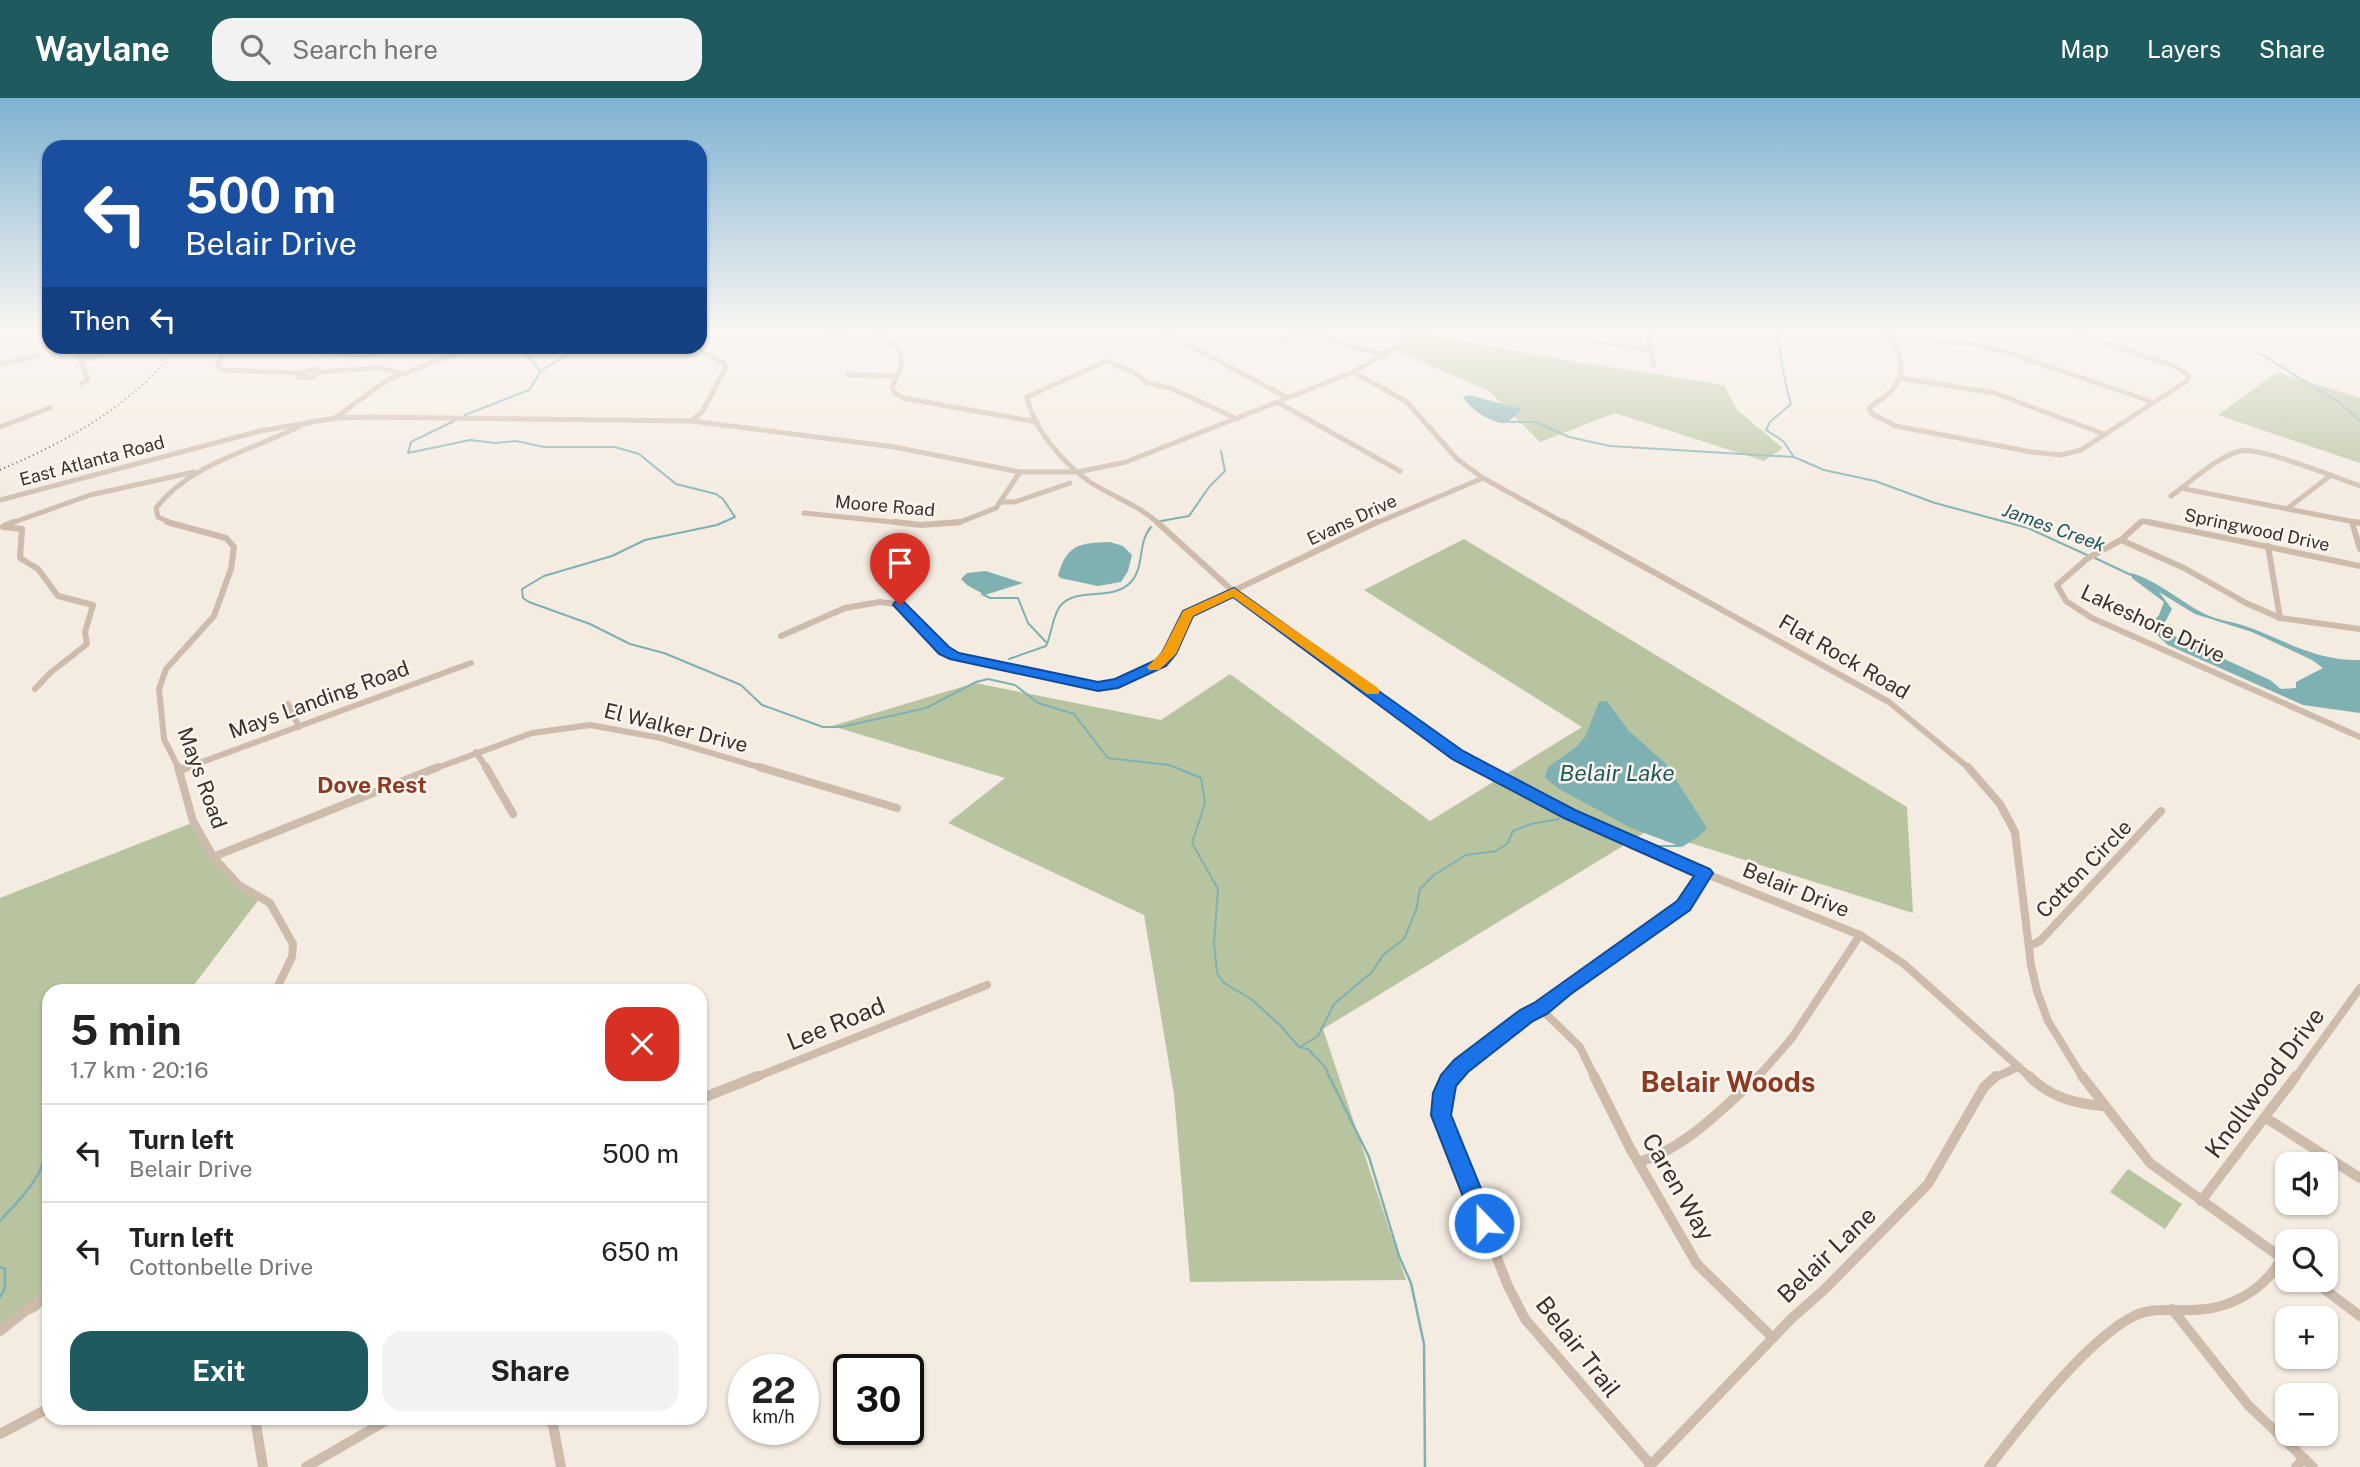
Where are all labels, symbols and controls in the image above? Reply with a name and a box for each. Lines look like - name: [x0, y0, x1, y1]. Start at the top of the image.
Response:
- search box: [212, 18, 702, 81]
- text: Waylane: [35, 30, 170, 68]
- icon: search: [236, 30, 274, 68]
- text: Search here: [292, 34, 438, 65]
- text: Map: [2060, 35, 2109, 63]
- text: Layers: [2147, 35, 2221, 63]
- text: Share: [2259, 35, 2325, 63]
- text: 500 m: [185, 166, 336, 224]
- icon: left: [70, 168, 161, 259]
- text: Belair Drive: [185, 225, 357, 262]
- icon: left: [144, 301, 182, 339]
- text: Then: [70, 305, 130, 336]
- street label: East Atlanta Road: [17, 431, 167, 490]
- street label: Evans Drive: [1304, 490, 1400, 549]
- street label: Moore Road: [834, 491, 936, 520]
- water label: James Creek: [2000, 498, 2109, 556]
- street label: Springwood Drive: [2182, 504, 2332, 555]
- pin: [870, 533, 930, 605]
- icon: arrive: [881, 544, 919, 582]
- street label: Lakeshore Drive: [2077, 579, 2229, 668]
- street label: Flat Rock Road: [1774, 609, 1914, 704]
- street label: Mays Landing Road: [225, 655, 412, 744]
- street label: El Walker Drive: [602, 698, 751, 757]
- street label: Mays Road: [173, 724, 232, 832]
- water label: Belair Lake: [1559, 759, 1675, 786]
- district label: Dove Rest: [317, 771, 427, 798]
- street label: Cotton Circle: [2031, 814, 2137, 923]
- street label: Belair Drive: [1739, 857, 1853, 922]
- street label: Lee Road: [783, 991, 889, 1055]
- street label: Knollwood Drive: [2199, 1002, 2330, 1163]
- text: 5 min: [70, 1005, 182, 1054]
- button: close: [605, 1007, 679, 1081]
- text: 1.7 km · 20:16: [70, 1056, 209, 1083]
- district label: Belair Woods: [1641, 1065, 1815, 1098]
- text: Turn left: [129, 1124, 234, 1155]
- street label: Caren Way: [1637, 1128, 1721, 1245]
- icon: left: [70, 1134, 108, 1172]
- text: 500 m: [602, 1138, 679, 1169]
- map controls: [2275, 1152, 2338, 1446]
- button: sound: [2275, 1152, 2338, 1215]
- text: Belair Drive: [129, 1155, 253, 1182]
- position arrow: [1447, 1186, 1521, 1260]
- street label: Belair Lane: [1771, 1201, 1881, 1308]
- text: Turn left: [129, 1222, 234, 1253]
- button: search: [2275, 1229, 2338, 1292]
- icon: left: [70, 1232, 108, 1270]
- text: 650 m: [601, 1236, 679, 1267]
- text: Cottonbelle Drive: [129, 1253, 313, 1280]
- street label: Belair Trail: [1531, 1290, 1627, 1403]
- button: +: [2275, 1306, 2338, 1369]
- button: Exit: [70, 1331, 368, 1411]
- button: Share: [382, 1331, 679, 1411]
- speed limit sign: 30: [833, 1354, 924, 1445]
- text: 22: [751, 1370, 796, 1411]
- button: −: [2275, 1383, 2338, 1446]
- text: km/h: [752, 1406, 795, 1427]

